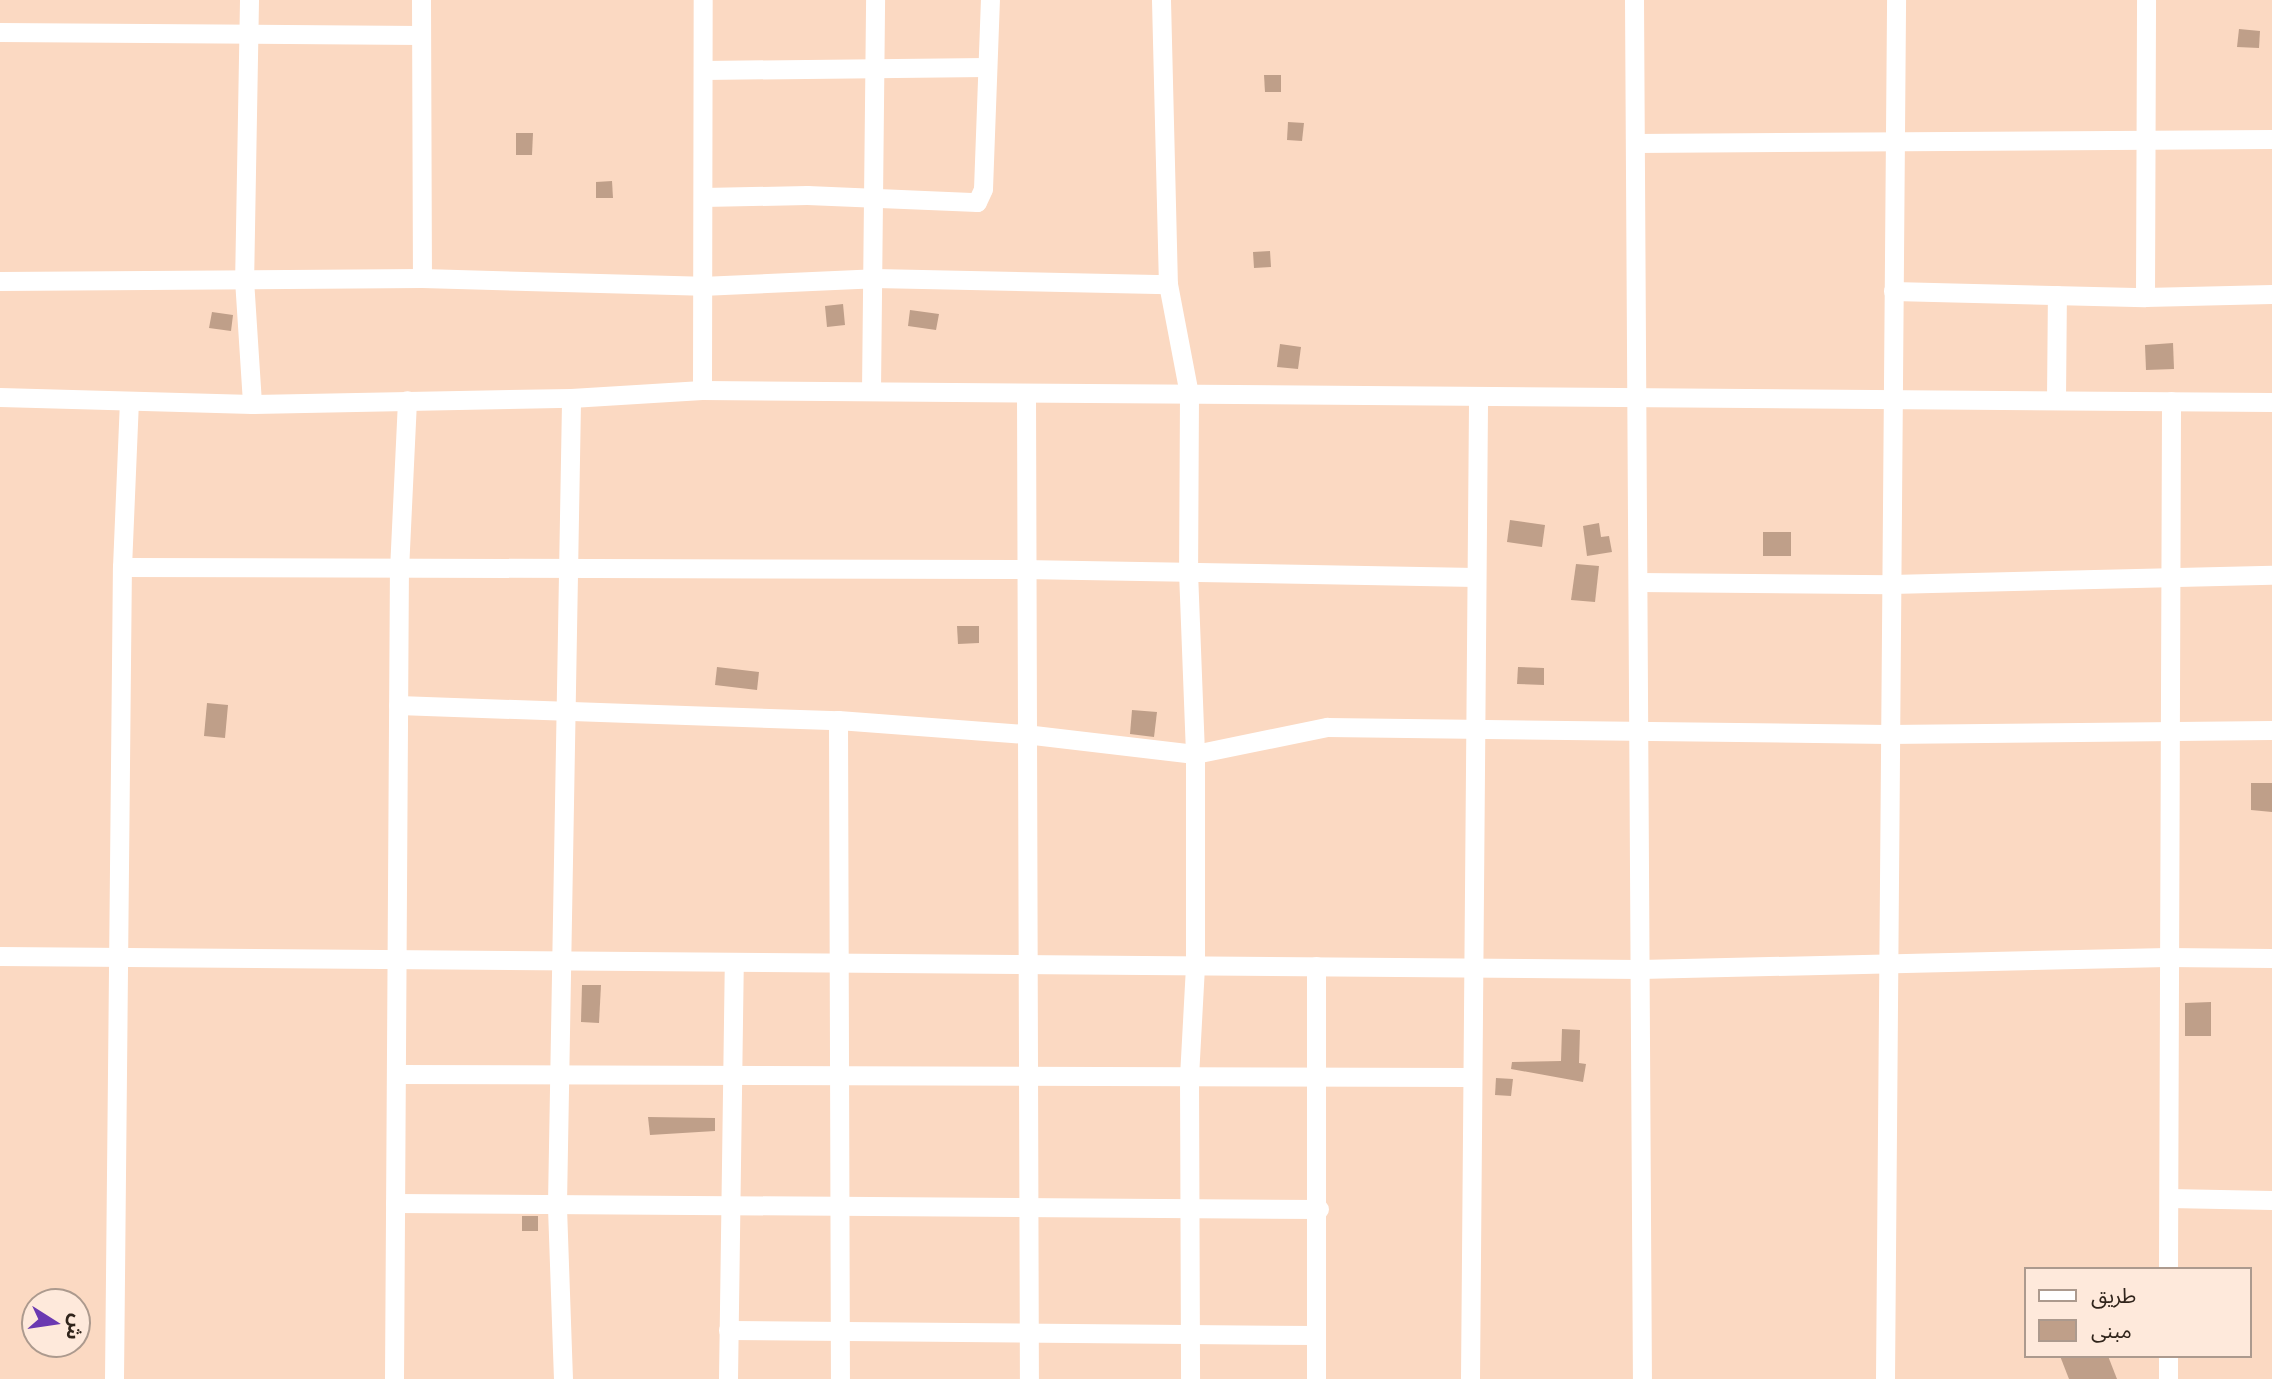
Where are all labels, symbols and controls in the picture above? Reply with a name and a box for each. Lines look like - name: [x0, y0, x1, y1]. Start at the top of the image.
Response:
- legend: [2024, 1267, 2251, 1358]
- text: طريق: [2091, 1283, 2136, 1308]
- north arrow: [21, 1288, 91, 1358]
- text: ش: [61, 1312, 89, 1342]
- text: مبنى: [2091, 1318, 2132, 1343]

